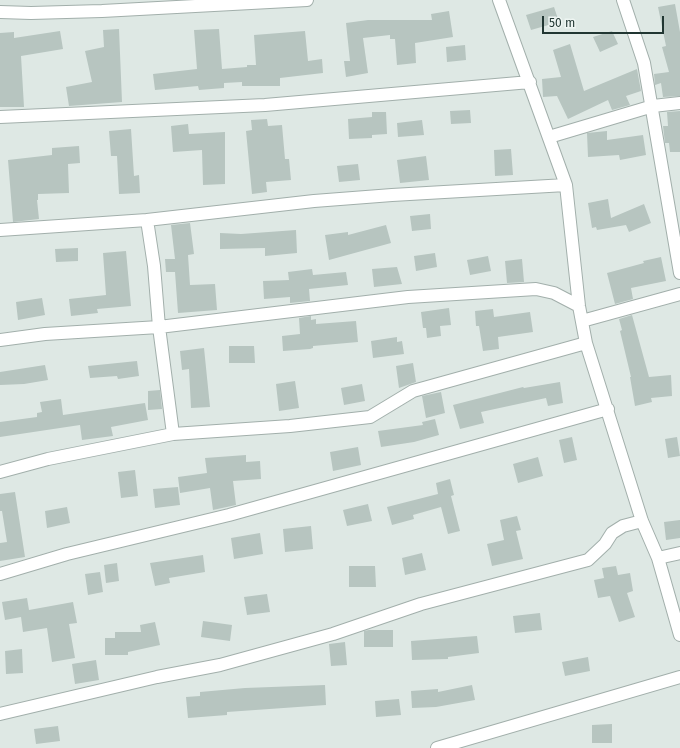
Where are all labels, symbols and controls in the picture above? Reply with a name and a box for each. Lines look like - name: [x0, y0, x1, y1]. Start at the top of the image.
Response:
- scale bar: [544, 8, 666, 34]
- text: 50 m: [549, 16, 575, 30]

